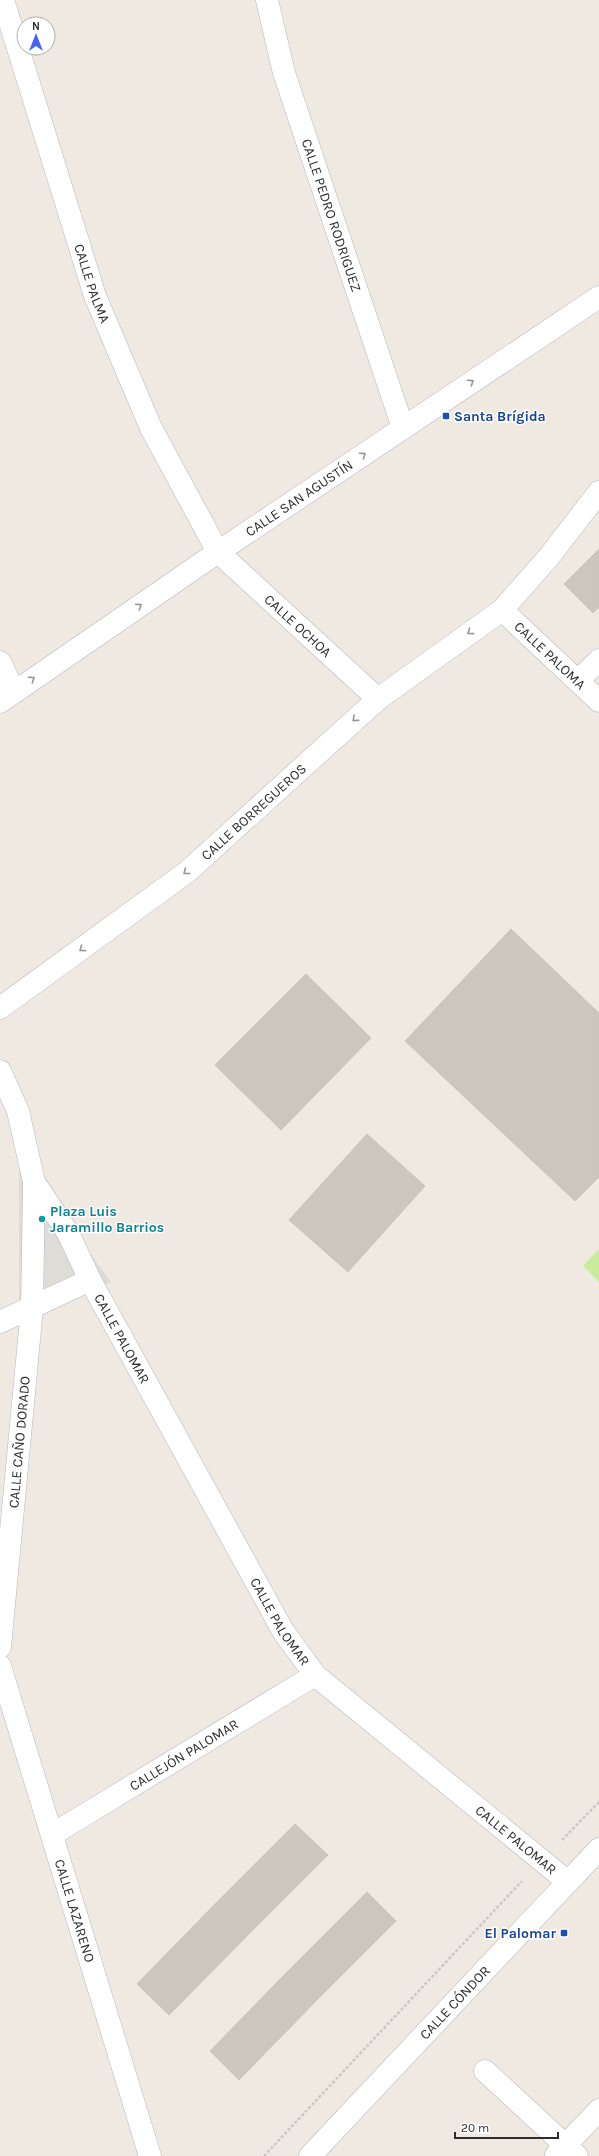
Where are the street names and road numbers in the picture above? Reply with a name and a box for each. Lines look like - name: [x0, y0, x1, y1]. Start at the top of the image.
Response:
- street label: CALLE PEDRO RODRIGUEZ: [298, 137, 365, 294]
- street label: CALLE PALMA: [70, 242, 113, 326]
- street label: CALLE SAN AGUSTÍN: [242, 456, 356, 540]
- street label: CALLE OCHOA: [261, 591, 335, 661]
- street label: CALLE PALOMA: [511, 618, 589, 693]
- street label: CALLE BORREGUEROS: [198, 760, 310, 864]
- street label: CALLE PALOMAR: [90, 1291, 153, 1387]
- street label: CALLE CAÑO DORADO: [5, 1375, 34, 1509]
- street label: CALLE PALOMAR: [246, 1575, 313, 1669]
- street label: CALLEJÓN PALOMAR: [126, 1715, 242, 1795]
- street label: CALLE PALOMAR: [472, 1802, 560, 1878]
- street label: CALLE LAZARENO: [51, 1857, 98, 1965]
- street label: CALLE CÓNDOR: [416, 1962, 494, 2043]

